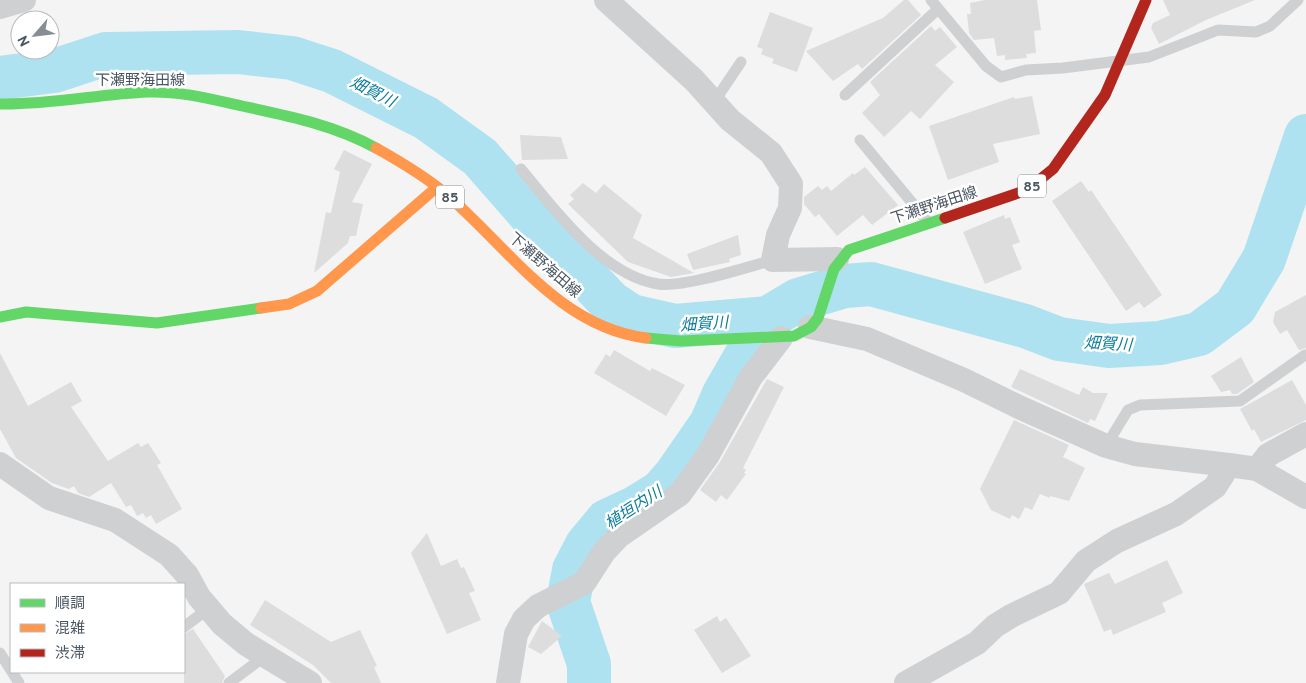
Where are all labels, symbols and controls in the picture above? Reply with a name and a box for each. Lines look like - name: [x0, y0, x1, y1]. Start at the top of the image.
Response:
- north arrow: [10, 10, 60, 60]
- text: N: [15, 32, 35, 49]
- street label: 下瀬野海田線: [95, 72, 185, 91]
- water label: 畑賀川: [346, 73, 400, 113]
- road number: 85: [1018, 175, 1046, 198]
- street label: 下瀬野海田線: [889, 183, 980, 229]
- road number: 85: [436, 186, 464, 208]
- street label: 下瀬野海田線: [504, 229, 584, 303]
- water label: 畑賀川: [679, 313, 731, 337]
- water label: 畑賀川: [1083, 334, 1134, 356]
- water label: 植垣内川: [602, 482, 668, 534]
- legend: [10, 583, 185, 673]
- text: 順調: [55, 595, 85, 614]
- text: 混雑: [55, 620, 85, 639]
- text: 渋滞: [55, 645, 85, 664]

